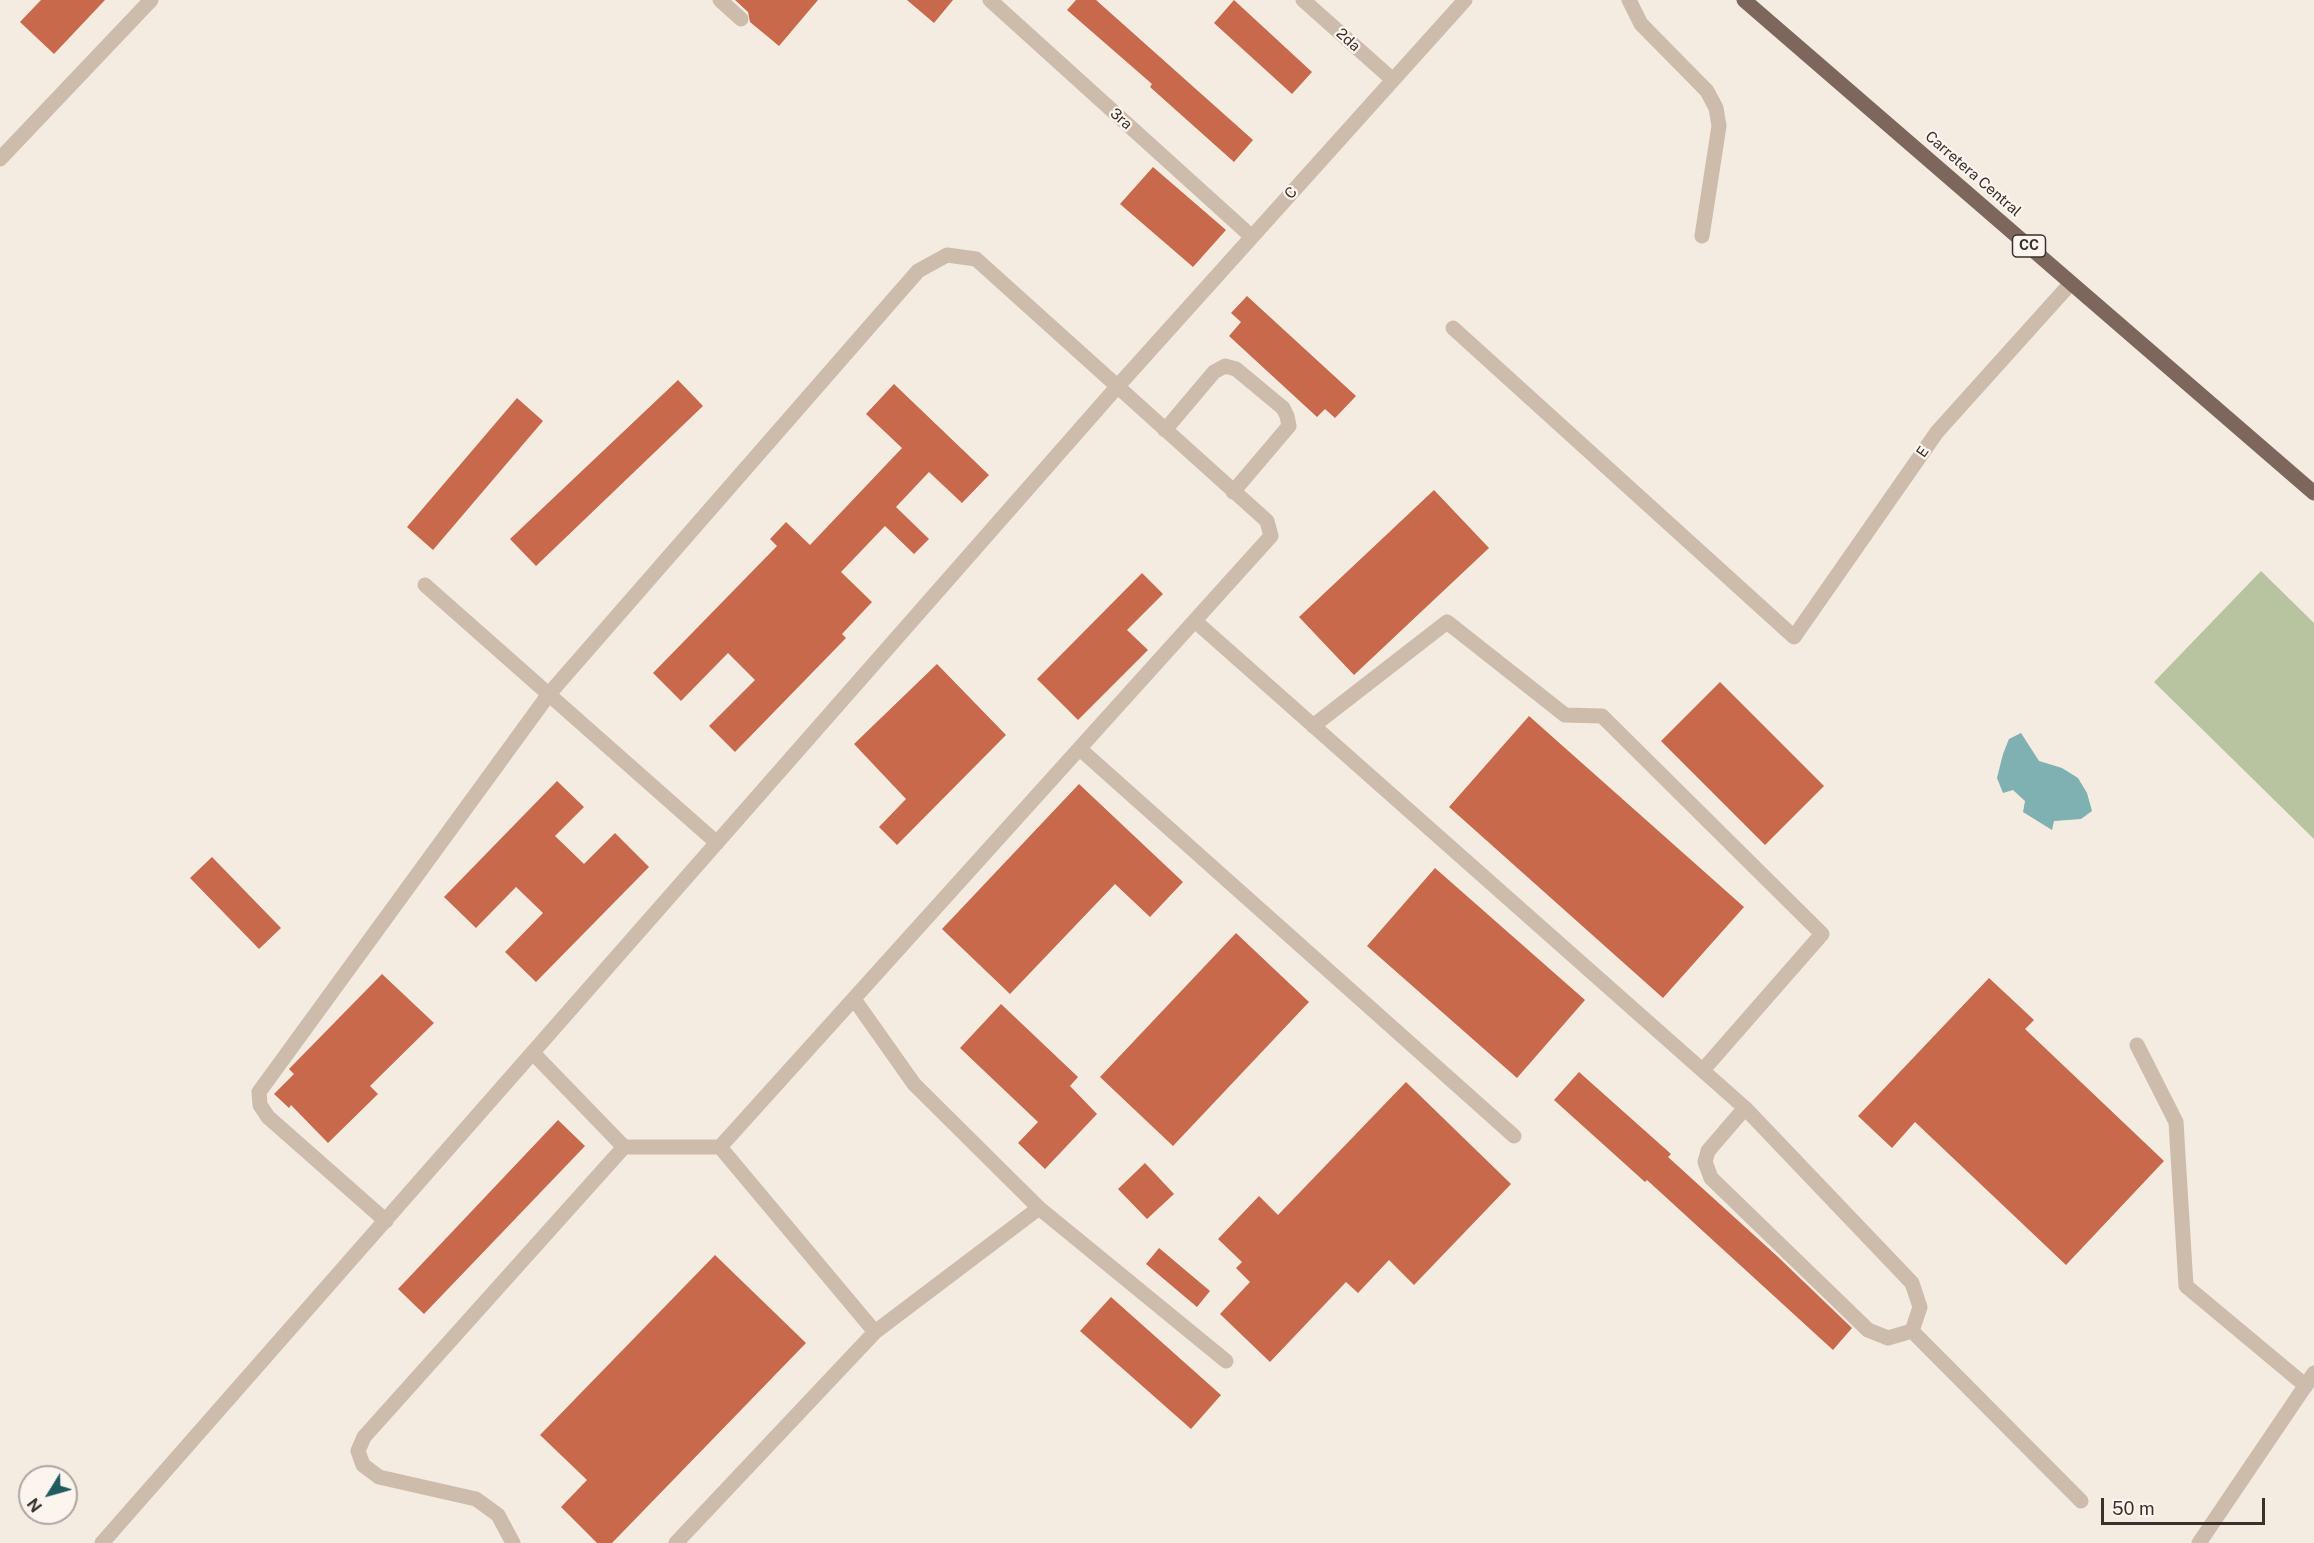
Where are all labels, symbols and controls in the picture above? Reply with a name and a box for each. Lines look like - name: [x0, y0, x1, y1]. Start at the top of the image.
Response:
- street label: 2da: [1332, 25, 1364, 55]
- street label: 3ra: [1106, 105, 1136, 133]
- street label: Carretera Central: [1921, 127, 2025, 221]
- street label: C: [1281, 183, 1301, 203]
- road number: CC: [2012, 235, 2046, 257]
- street label: E: [1913, 443, 1933, 461]
- north arrow: [18, 1465, 78, 1525]
- scale bar: [2104, 1486, 2268, 1524]
- text: N: [23, 1494, 46, 1516]
- text: 50 m: [2112, 1498, 2155, 1519]

